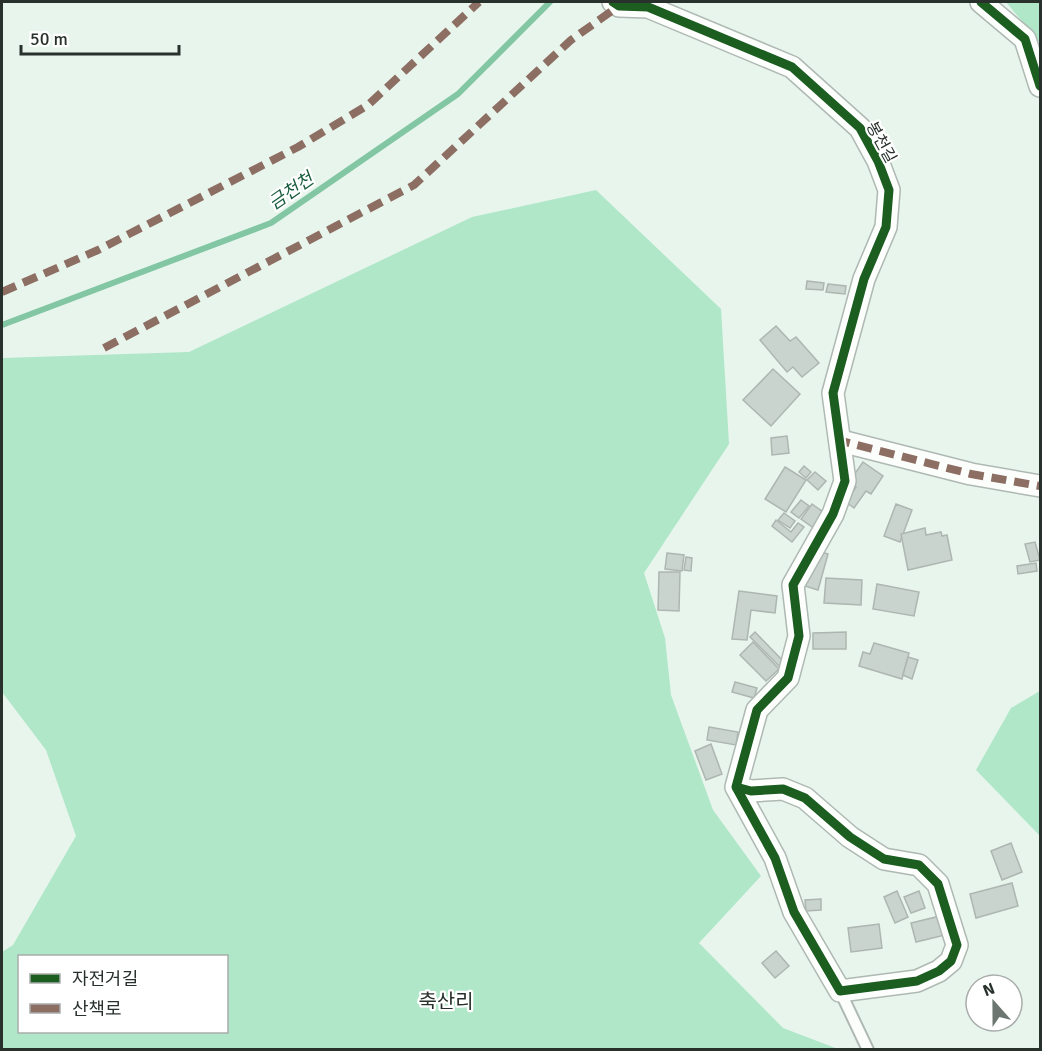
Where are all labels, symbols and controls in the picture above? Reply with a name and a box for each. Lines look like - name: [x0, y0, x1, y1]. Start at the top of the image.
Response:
- scale bar: [21, 18, 178, 56]
- text: 50 m: [30, 28, 68, 50]
- street label: 봉천길: [862, 118, 901, 167]
- water label: 금천천: [264, 166, 320, 214]
- legend: [18, 955, 228, 1033]
- text: 자전거길: [72, 968, 138, 990]
- north arrow: [964, 973, 1024, 1033]
- text: N: [980, 979, 998, 1001]
- district label: 축산리: [418, 989, 474, 1014]
- text: 산책로: [72, 998, 122, 1020]

